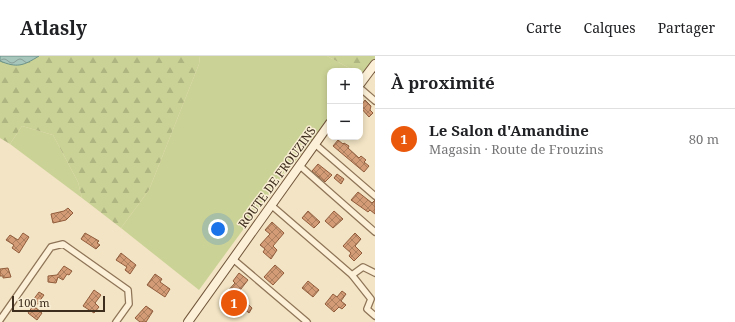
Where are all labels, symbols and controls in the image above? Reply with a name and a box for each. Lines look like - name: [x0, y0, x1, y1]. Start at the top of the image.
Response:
- text: Atlasly: [20, 15, 87, 41]
- text: Carte: [526, 18, 562, 37]
- text: Calques: [584, 18, 636, 37]
- text: Partager: [658, 18, 715, 37]
- map controls: [327, 68, 363, 140]
- button: +: [327, 68, 363, 104]
- text: À proximité: [391, 71, 495, 94]
- button: −: [327, 104, 363, 140]
- text: Le Salon d'Amandine: [429, 120, 589, 140]
- street label: ROUTE DE FROUZINS: [234, 123, 320, 231]
- text: 1: [400, 130, 408, 148]
- text: 80 m: [689, 130, 719, 148]
- text: Magasin · Route de Frouzins: [429, 140, 603, 158]
- your location: [208, 219, 228, 239]
- pin: 1: [221, 288, 247, 318]
- scale bar: [12, 294, 105, 313]
- text: 100 m: [18, 295, 50, 310]

